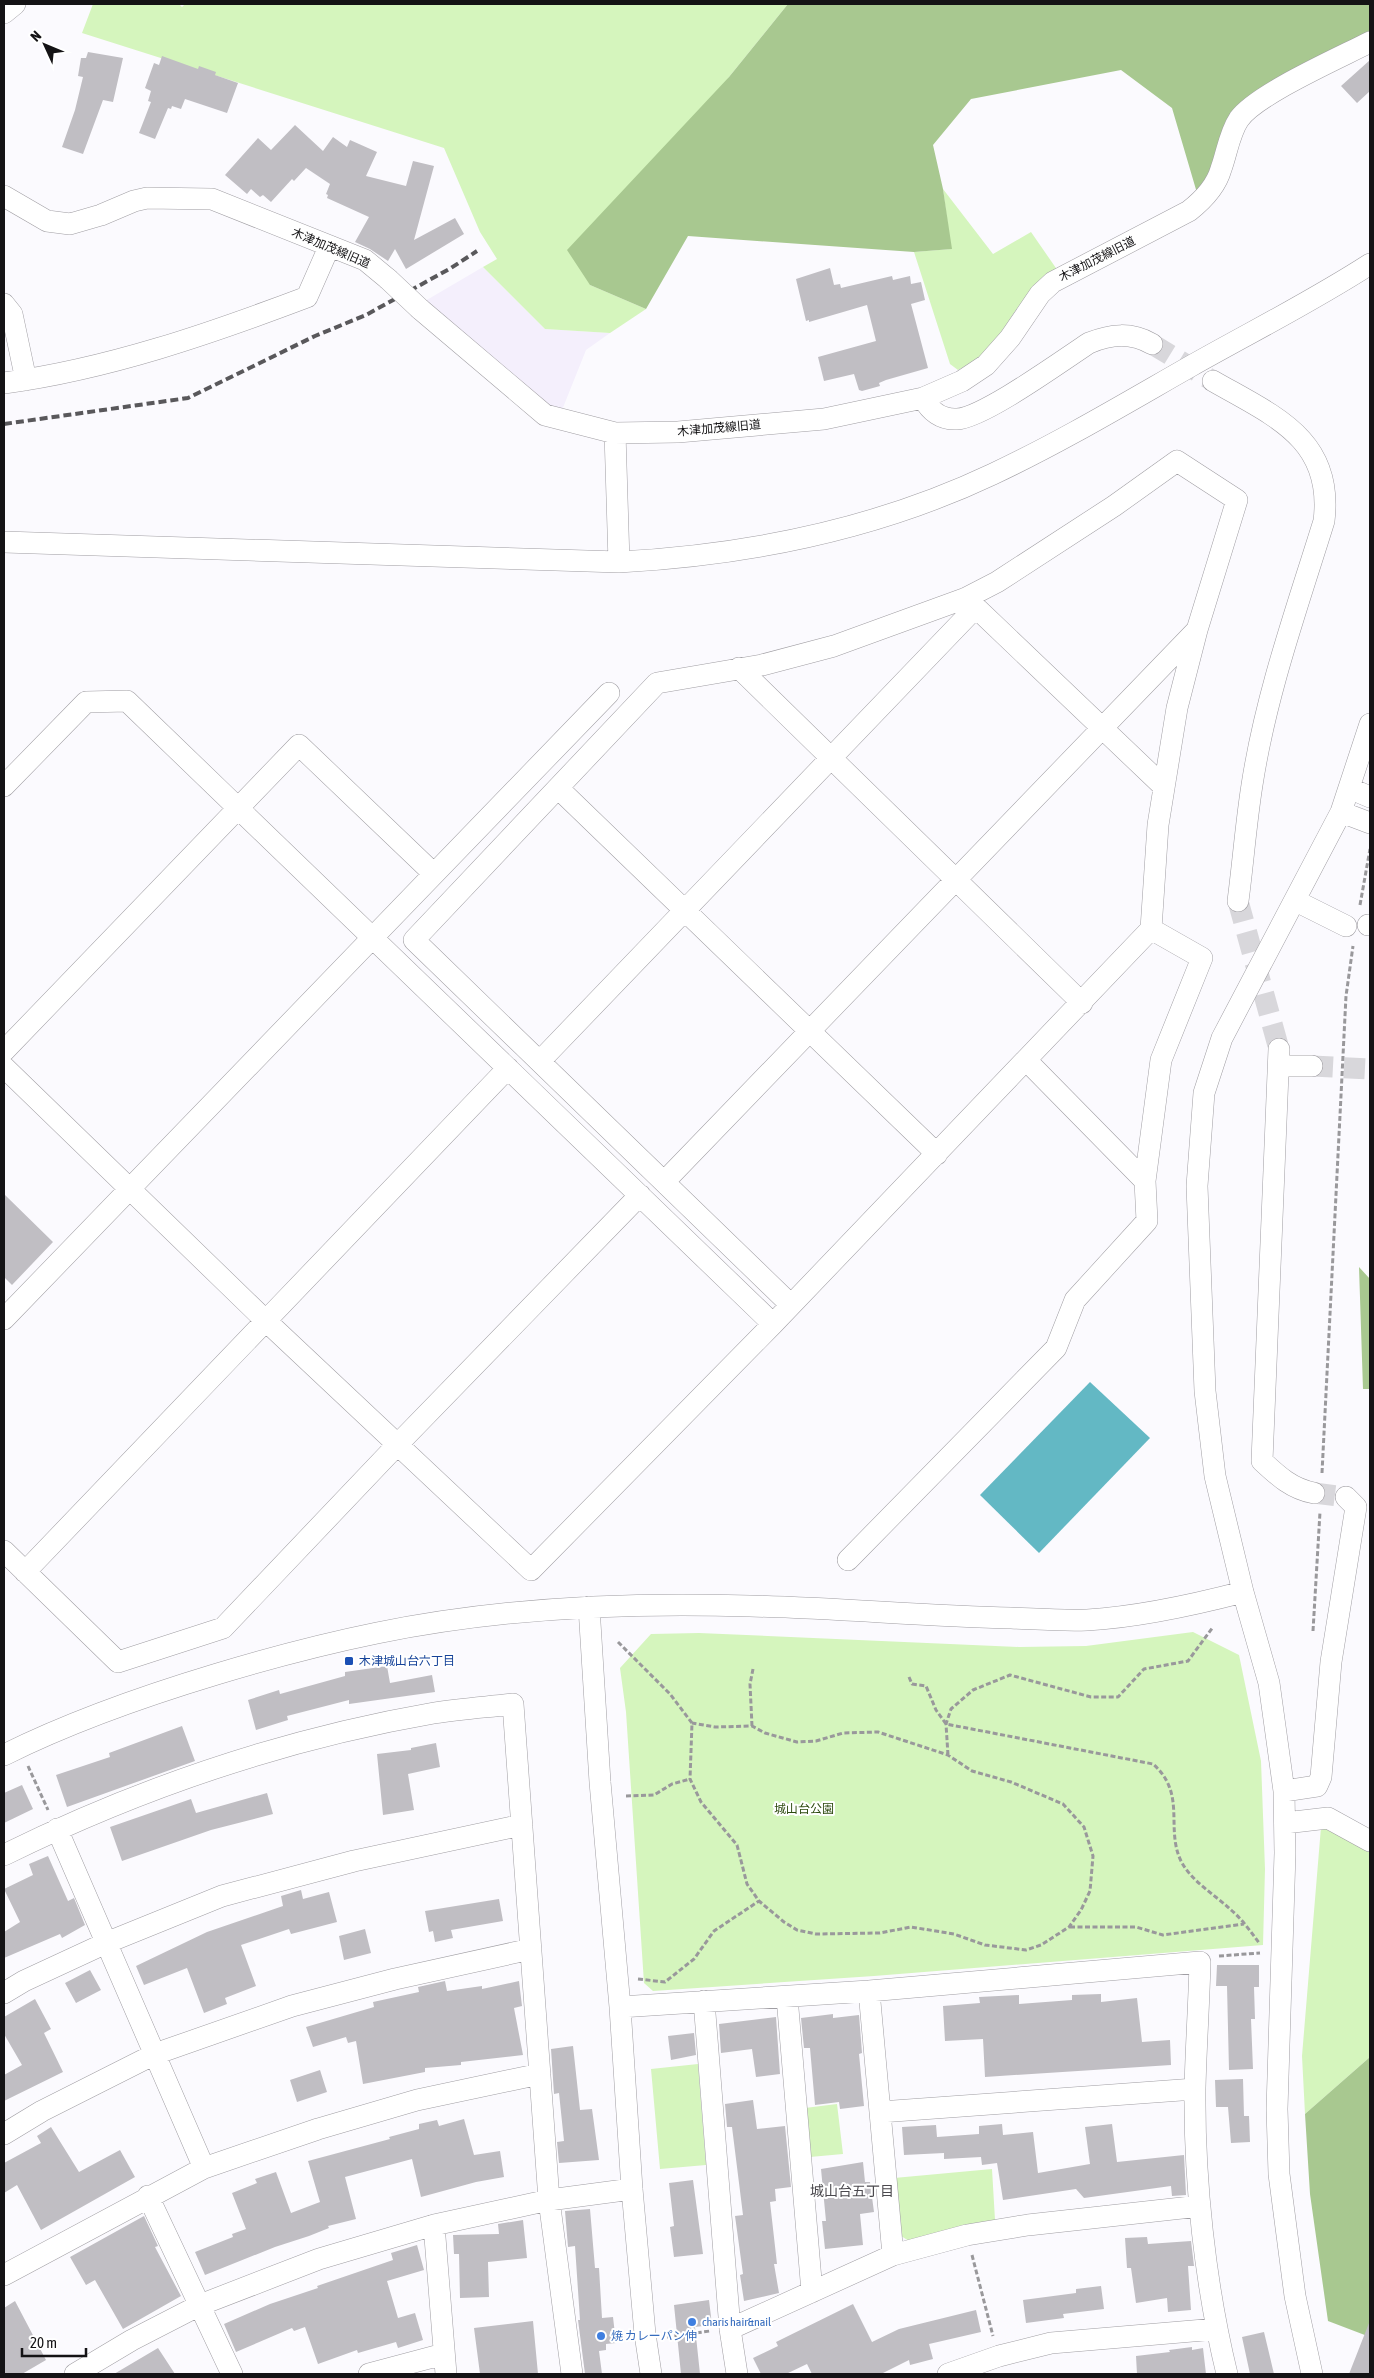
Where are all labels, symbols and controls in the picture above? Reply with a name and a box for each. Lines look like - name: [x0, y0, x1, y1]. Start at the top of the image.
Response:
- north arrow: [20, 20, 70, 70]
- text: N: [27, 27, 44, 44]
- street label: 木津加茂線旧道: [290, 225, 372, 271]
- street label: 木津加茂線旧道: [1056, 234, 1138, 284]
- street label: 木津加茂線旧道: [677, 417, 761, 439]
- place label: 木津城山台六丁目: [359, 1654, 455, 1668]
- marker: 木津城山台六丁目: [343, 1655, 355, 1667]
- park label: 城山台公園: [774, 1802, 834, 1816]
- district label: 城山台五丁目: [810, 2183, 894, 2199]
- place label: charis hair&nail: [702, 2315, 772, 2329]
- marker: charis hair&nail: [686, 2316, 698, 2328]
- scale bar: [22, 2326, 86, 2358]
- place label: 焼 カレーパン伸: [611, 2329, 697, 2343]
- marker: 焼 カレーパン伸: [595, 2330, 607, 2342]
- text: 20 m: [30, 2334, 57, 2351]

